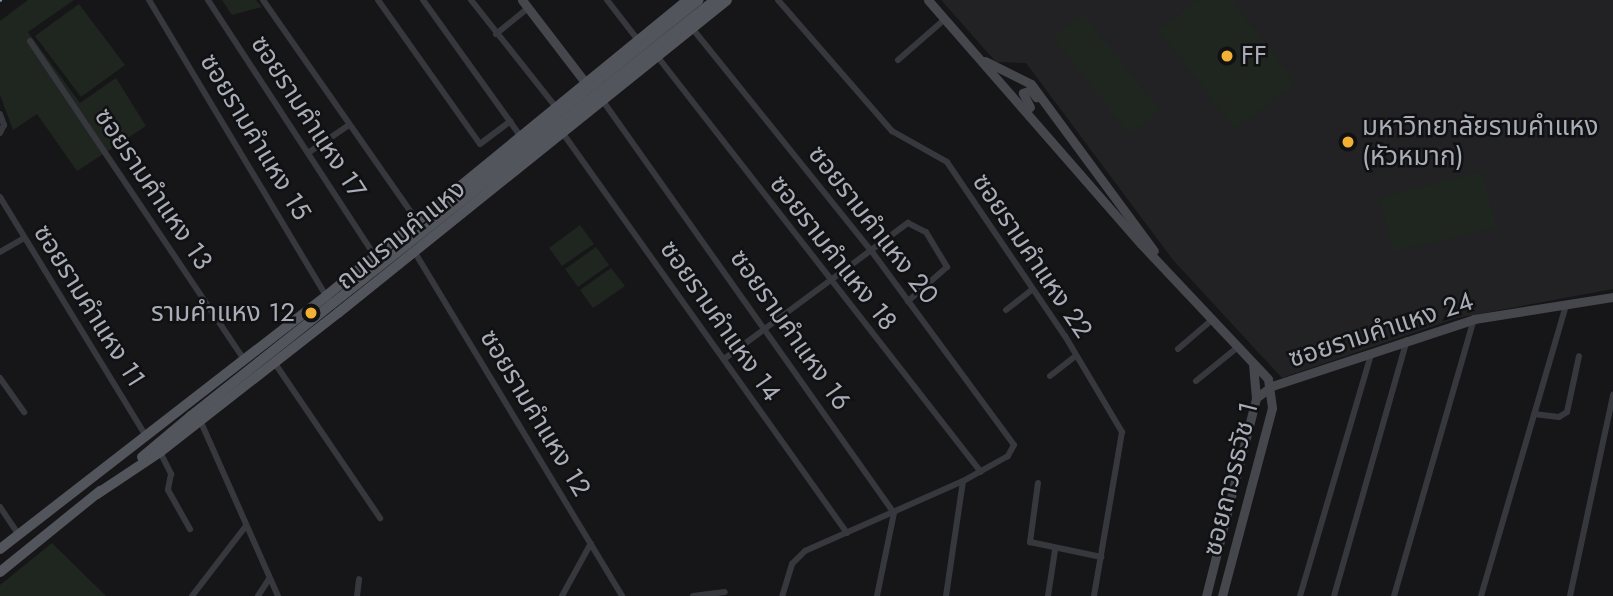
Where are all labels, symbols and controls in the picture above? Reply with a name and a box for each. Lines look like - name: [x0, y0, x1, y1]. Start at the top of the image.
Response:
- street label: ซอยรามคำแหง 17: [244, 30, 372, 204]
- place label: FF: [1241, 40, 1267, 72]
- street label: ซอยรามคำแหง 15: [193, 48, 317, 226]
- marker: FF: [1219, 48, 1235, 64]
- street label: ซอยรามคำแหง 13: [87, 102, 219, 276]
- place label: มหาวิทยาลัยรามคำแหง (หัวหมาก): [1362, 111, 1598, 172]
- marker: มหาวิทยาลัยรามคำแหง (หัวหมาก): [1340, 134, 1356, 150]
- street label: ซอยรามคำแหง 20: [801, 139, 945, 311]
- street label: ซอยรามคำแหง 22: [965, 168, 1099, 344]
- street label: ซอยรามคำแหง 18: [763, 169, 903, 337]
- street label: ถนนรามคำแหง: [330, 173, 472, 297]
- street label: ซอยรามคำแหง 11: [27, 219, 151, 393]
- street label: ซอยรามคำแหง 14: [653, 235, 787, 407]
- street label: ซอยรามคำแหง 16: [723, 244, 857, 416]
- street label: ซอยรามคำแหง 24: [1285, 285, 1477, 375]
- place label: รามคำแหง 12: [151, 297, 295, 329]
- marker: รามคำแหง 12: [301, 303, 321, 323]
- street label: ซอยรามคำแหง 12: [473, 324, 597, 502]
- street label: ซอยถาวรธวัช 1: [1197, 399, 1265, 559]

